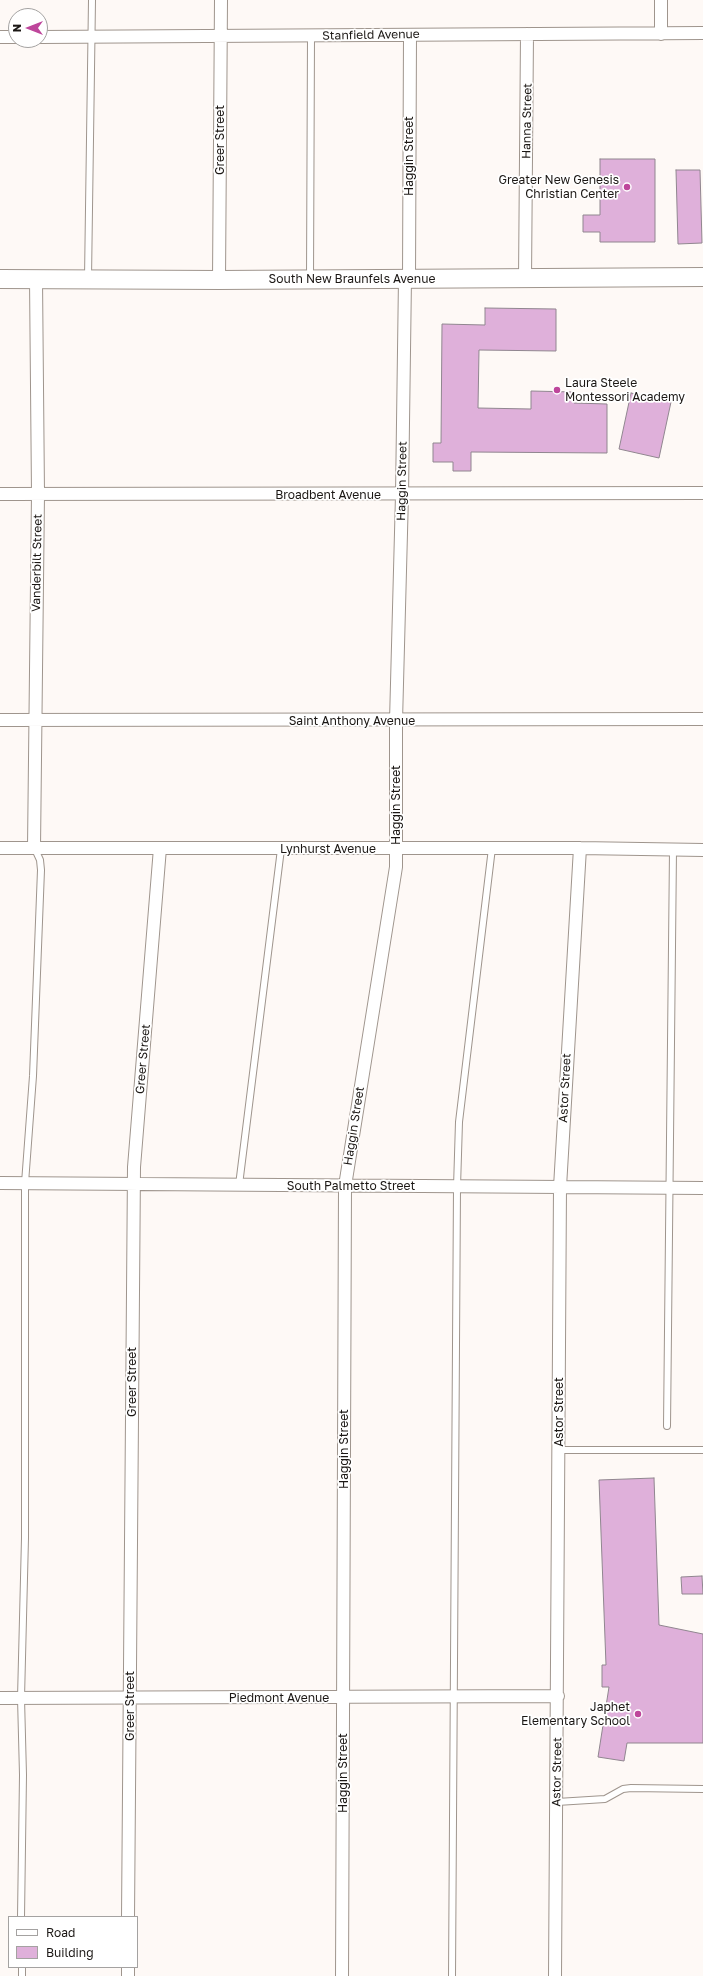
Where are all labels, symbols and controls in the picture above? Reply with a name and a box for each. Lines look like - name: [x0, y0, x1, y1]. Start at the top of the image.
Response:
- north arrow: [8, 8, 48, 48]
- text: N: [10, 24, 23, 32]
- street label: Stanfield Avenue: [322, 27, 420, 43]
- street label: Hanna Street: [519, 83, 535, 159]
- street label: Greer Street: [213, 105, 227, 175]
- street label: Haggin Street: [402, 116, 416, 196]
- place label: Greater New Genesis Christian Center: [499, 173, 619, 201]
- marker: Greater New Genesis Christian Center: [622, 182, 632, 192]
- street label: South New Braunfels Avenue: [269, 272, 435, 286]
- place label: Laura Steele Montessori Academy: [565, 376, 685, 404]
- marker: Laura Steele Montessori Academy: [552, 385, 562, 395]
- street label: Haggin Street: [394, 441, 410, 521]
- street label: Broadbent Avenue: [275, 488, 381, 502]
- street label: Vanderbilt Street: [29, 514, 45, 612]
- street label: Saint Anthony Avenue: [289, 714, 415, 728]
- street label: Haggin Street: [389, 765, 403, 845]
- street label: Lynhurst Avenue: [280, 842, 376, 856]
- street label: Greer Street: [133, 1023, 153, 1095]
- street label: Astor Street: [556, 1053, 574, 1123]
- street label: Haggin Street: [341, 1085, 367, 1167]
- street label: South Palmetto Street: [287, 1179, 415, 1193]
- street label: Greer Street: [125, 1347, 139, 1417]
- street label: Astor Street: [552, 1377, 566, 1447]
- street label: Haggin Street: [337, 1409, 351, 1489]
- street label: Greer Street: [123, 1671, 137, 1741]
- street label: Piedmont Avenue: [229, 1691, 329, 1705]
- place label: Japhet Elementary School: [521, 1700, 630, 1728]
- marker: Japhet Elementary School: [633, 1709, 643, 1719]
- street label: Haggin Street: [336, 1733, 350, 1813]
- street label: Astor Street: [549, 1737, 565, 1807]
- legend: [8, 1916, 138, 1968]
- text: Road: [46, 1925, 75, 1940]
- text: Building: [46, 1945, 94, 1960]

